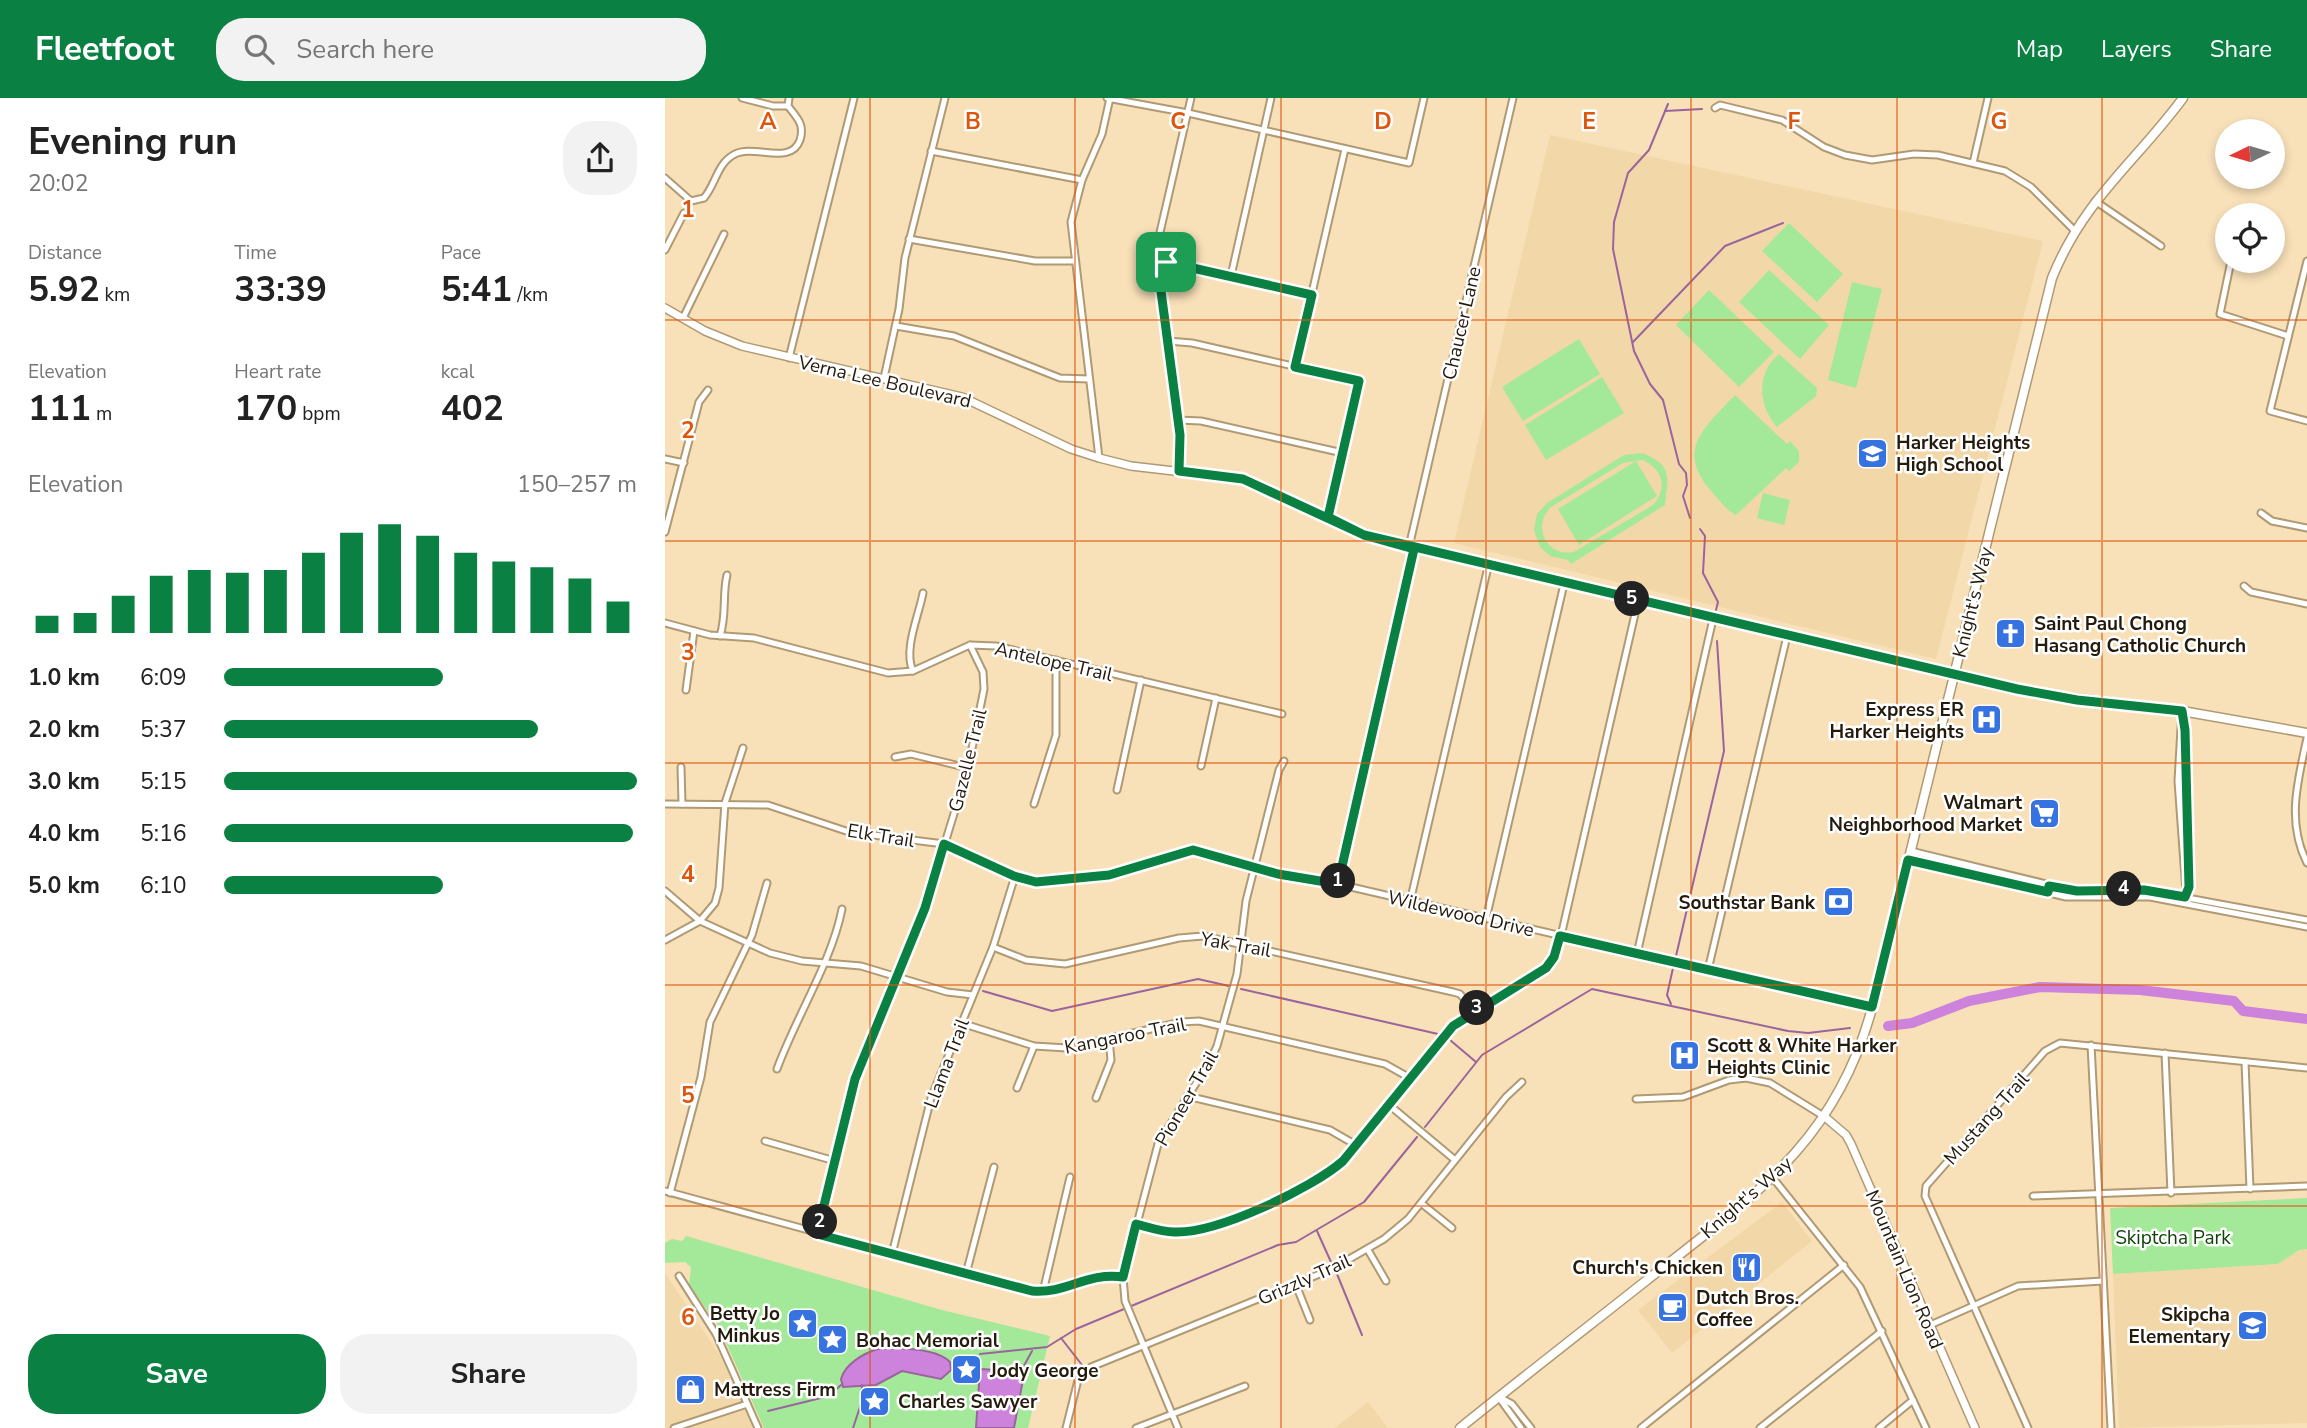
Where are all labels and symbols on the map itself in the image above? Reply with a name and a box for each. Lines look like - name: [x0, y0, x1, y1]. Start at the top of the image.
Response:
- text: A: [759, 106, 777, 137]
- text: B: [965, 106, 981, 137]
- text: C: [1170, 106, 1186, 137]
- text: D: [1374, 106, 1392, 137]
- text: E: [1582, 106, 1596, 137]
- text: F: [1788, 106, 1801, 137]
- text: G: [1991, 106, 2007, 137]
- north arrow: [2215, 119, 2285, 189]
- text: 1: [681, 194, 695, 225]
- pin: [1136, 232, 1196, 292]
- street label: Chaucer Lane: [1436, 264, 1488, 383]
- street label: Verna Lee Boulevard: [795, 349, 974, 415]
- text: 2: [681, 415, 695, 446]
- place label: Harker Heights High School: [1896, 430, 2030, 478]
- school or university icon: Harker Heights High School: [1856, 436, 1890, 470]
- street label: Knight's Way: [1947, 544, 1999, 660]
- pin: 5: [1615, 582, 1649, 616]
- place label: Saint Paul Chong Hasang Catholic Church: [2034, 611, 2246, 659]
- church icon: Saint Paul Chong Hasang Catholic Church: [1994, 617, 2028, 651]
- street label: Antelope Trail: [992, 636, 1116, 688]
- text: 3: [681, 637, 695, 668]
- place label: Express ER Harker Heights: [1830, 697, 1964, 745]
- hospital icon: Express ER Harker Heights: [1970, 703, 2004, 737]
- street label: Gazelle Trail: [943, 706, 993, 815]
- place label: Walmart Neighborhood Market: [1829, 790, 2023, 838]
- supermarket icon: Walmart Neighborhood Market: [2028, 796, 2062, 830]
- street label: Elk Trail: [845, 818, 917, 854]
- text: 4: [681, 859, 695, 890]
- pin: 1: [1321, 864, 1355, 898]
- pin: 4: [2107, 872, 2141, 906]
- street label: Wildewood Drive: [1385, 884, 1537, 944]
- bank icon: Southstar Bank: [1821, 885, 1855, 919]
- place label: Southstar Bank: [1678, 890, 1816, 916]
- street label: Yak Trail: [1198, 926, 1273, 964]
- pin: 3: [1459, 990, 1495, 1026]
- street label: Kangaroo Trail: [1062, 1011, 1189, 1061]
- street label: Llama Trail: [918, 1014, 976, 1112]
- place label: Scott & White Harker Heights Clinic: [1707, 1033, 1897, 1081]
- hospital icon: Scott & White Harker Heights Clinic: [1667, 1039, 1701, 1073]
- street label: Pioneer Trail: [1149, 1046, 1225, 1151]
- street label: Mustang Trail: [1938, 1066, 2036, 1171]
- text: 5: [681, 1080, 695, 1111]
- street label: Knight's Way: [1695, 1151, 1798, 1245]
- street label: Mountain Lion Road: [1859, 1186, 1949, 1353]
- pin: 2: [803, 1204, 837, 1240]
- park label: Skiptcha Park: [2115, 1225, 2231, 1251]
- street label: Grizzly Trail: [1254, 1248, 1355, 1312]
- restaurant icon: Church's Chicken: [1729, 1250, 1763, 1284]
- place label: Church's Chicken: [1572, 1255, 1723, 1281]
- place label: Dutch Bros. Coffee: [1696, 1285, 1799, 1333]
- cafe icon: Dutch Bros. Coffee: [1656, 1291, 1690, 1325]
- place label: Betty Jo Minkus: [710, 1301, 780, 1349]
- text: 6: [681, 1302, 695, 1333]
- place label: Skipcha Elementary: [2129, 1302, 2231, 1350]
- place icon: Betty Jo Minkus: [786, 1307, 820, 1341]
- school or university icon: Skipcha Elementary: [2236, 1308, 2270, 1342]
- place icon: Bohac Memorial: [816, 1323, 850, 1357]
- place label: Bohac Memorial: [856, 1328, 999, 1354]
- place icon: Jody George: [950, 1353, 984, 1387]
- place label: Jody George: [989, 1358, 1099, 1384]
- shop icon: Mattress Firm: [674, 1372, 708, 1406]
- place label: Mattress Firm: [714, 1377, 836, 1403]
- place icon: Charles Sawyer: [858, 1384, 892, 1418]
- place label: Charles Sawyer: [898, 1389, 1038, 1415]

